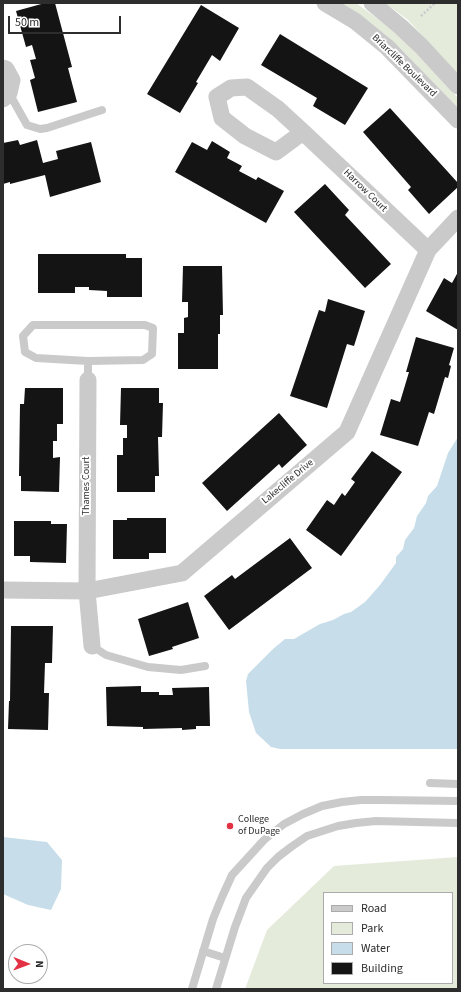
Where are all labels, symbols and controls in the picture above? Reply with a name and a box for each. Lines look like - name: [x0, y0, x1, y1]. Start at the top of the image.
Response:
- scale bar: [10, 8, 123, 34]
- text: 50 m: [15, 14, 39, 31]
- street label: Briarcliffe Boulevard: [369, 32, 439, 100]
- street label: Harrow Court: [341, 167, 389, 215]
- street label: Thames Court: [81, 457, 93, 515]
- street label: Lakecliffe Drive: [260, 457, 316, 507]
- place label: College of DuPage: [238, 814, 280, 838]
- marker: College of DuPage: [225, 821, 235, 831]
- legend: [323, 892, 453, 984]
- text: Road: [361, 900, 387, 917]
- text: Park: [361, 920, 383, 937]
- text: Water: [361, 940, 390, 957]
- north arrow: [8, 944, 48, 984]
- text: N: [32, 960, 47, 968]
- text: Building: [361, 960, 403, 977]

